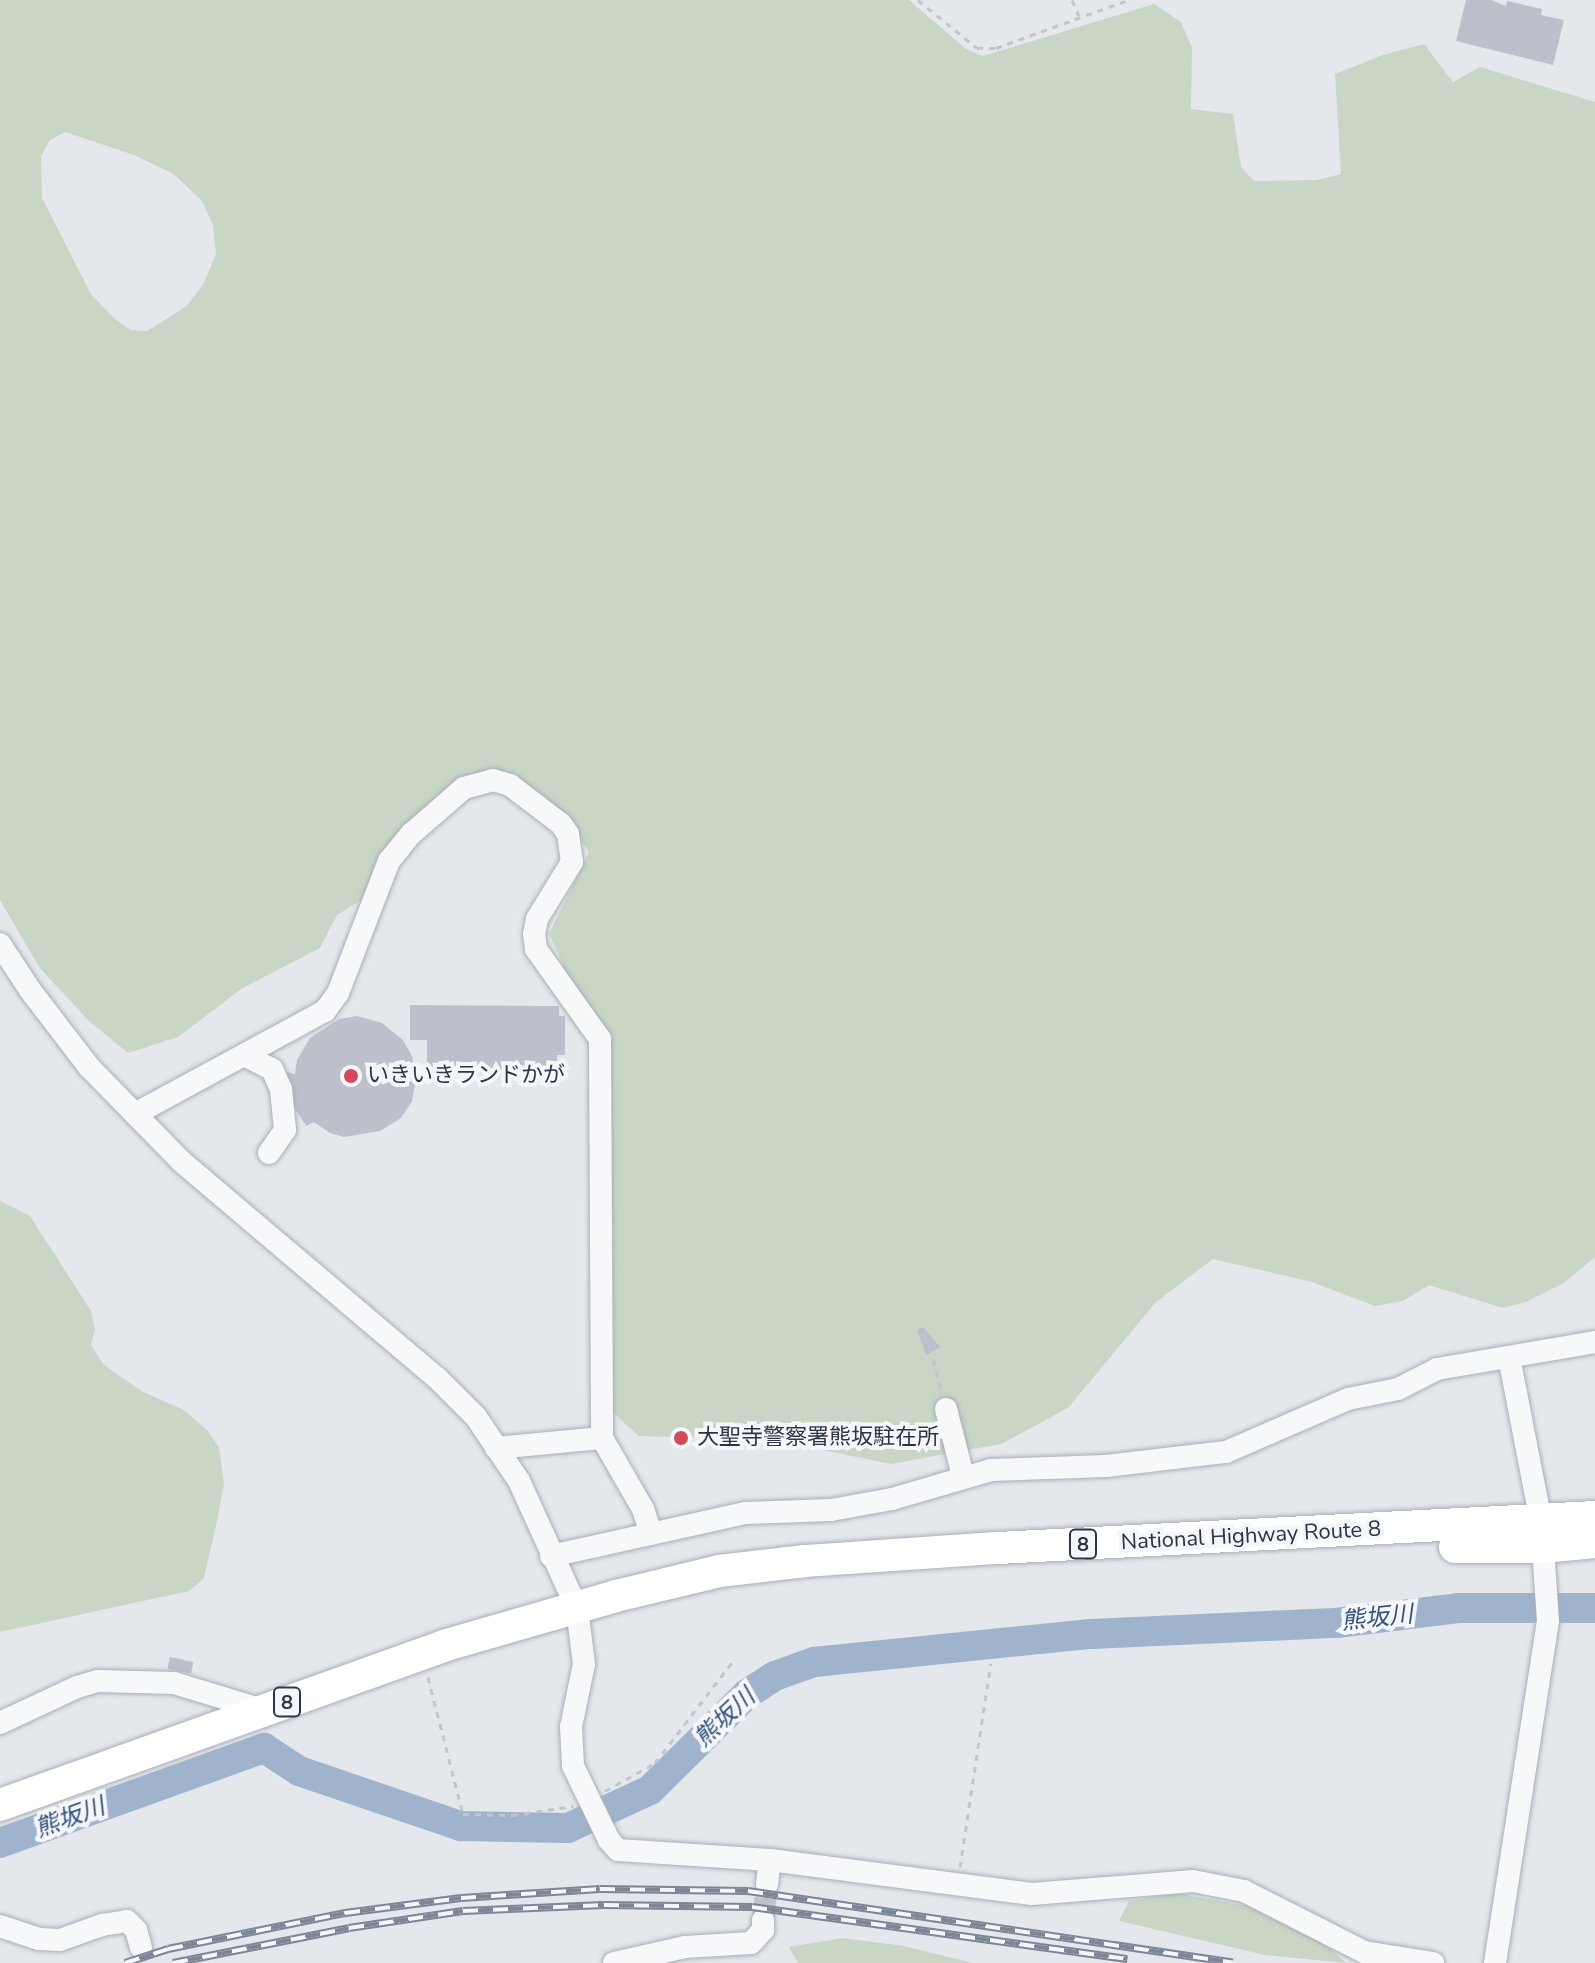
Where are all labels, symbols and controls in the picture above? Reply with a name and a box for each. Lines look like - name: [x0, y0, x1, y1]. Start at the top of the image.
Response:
- place label: いきいきランドかが: [367, 1063, 565, 1089]
- marker: いきいきランドかが: [342, 1067, 360, 1085]
- place label: 大聖寺警察署熊坂駐在所: [697, 1425, 939, 1451]
- marker: 大聖寺警察署熊坂駐在所: [672, 1429, 690, 1447]
- street label: National Highway Route 8: [1120, 1516, 1382, 1556]
- road number: 8: [1069, 1528, 1097, 1560]
- water label: 熊坂川: [1340, 1600, 1414, 1636]
- water label: 熊坂川: [689, 1683, 761, 1753]
- road number: 8: [273, 1686, 301, 1718]
- water label: 熊坂川: [31, 1792, 109, 1844]

